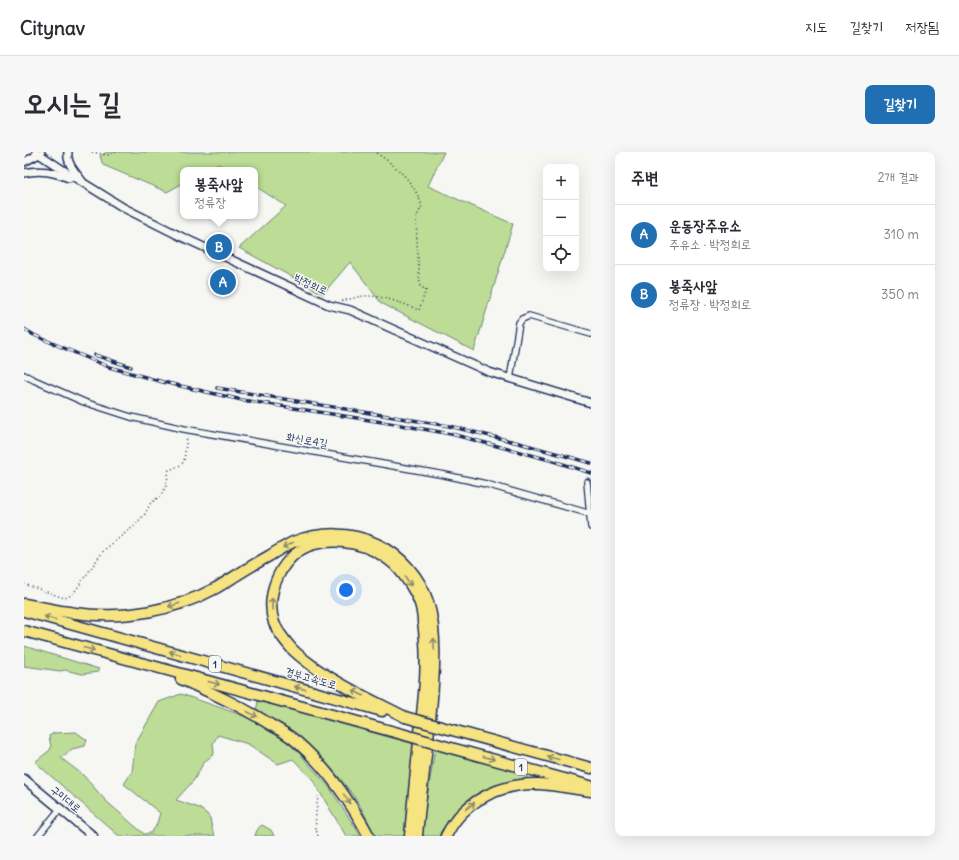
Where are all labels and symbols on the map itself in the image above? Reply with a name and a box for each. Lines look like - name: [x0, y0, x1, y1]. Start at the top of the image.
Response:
- pin: B: [206, 232, 232, 262]
- pin: A: [210, 267, 236, 297]
- street label: 박정희로: [292, 270, 330, 298]
- street label: 화신로4길: [285, 429, 329, 451]
- one-way arrow: [283, 542, 295, 549]
- one-way arrow: [404, 575, 412, 586]
- your location: [336, 580, 356, 600]
- one-way arrow: [268, 598, 276, 611]
- one-way arrow: [167, 602, 180, 609]
- one-way arrow: [44, 614, 57, 621]
- one-way arrow: [430, 638, 438, 651]
- one-way arrow: [82, 646, 95, 653]
- one-way arrow: [169, 649, 182, 656]
- road number: 1: [209, 656, 221, 672]
- street label: 경부고속도로: [284, 664, 339, 692]
- one-way arrow: [207, 680, 220, 687]
- one-way arrow: [294, 684, 307, 691]
- one-way arrow: [352, 689, 364, 696]
- one-way arrow: [246, 710, 258, 718]
- one-way arrow: [547, 754, 560, 761]
- one-way arrow: [482, 755, 495, 762]
- road number: 1: [515, 759, 527, 775]
- street label: 구미대로: [48, 782, 84, 816]
- one-way arrow: [343, 794, 351, 805]
- one-way arrow: [465, 802, 476, 811]

